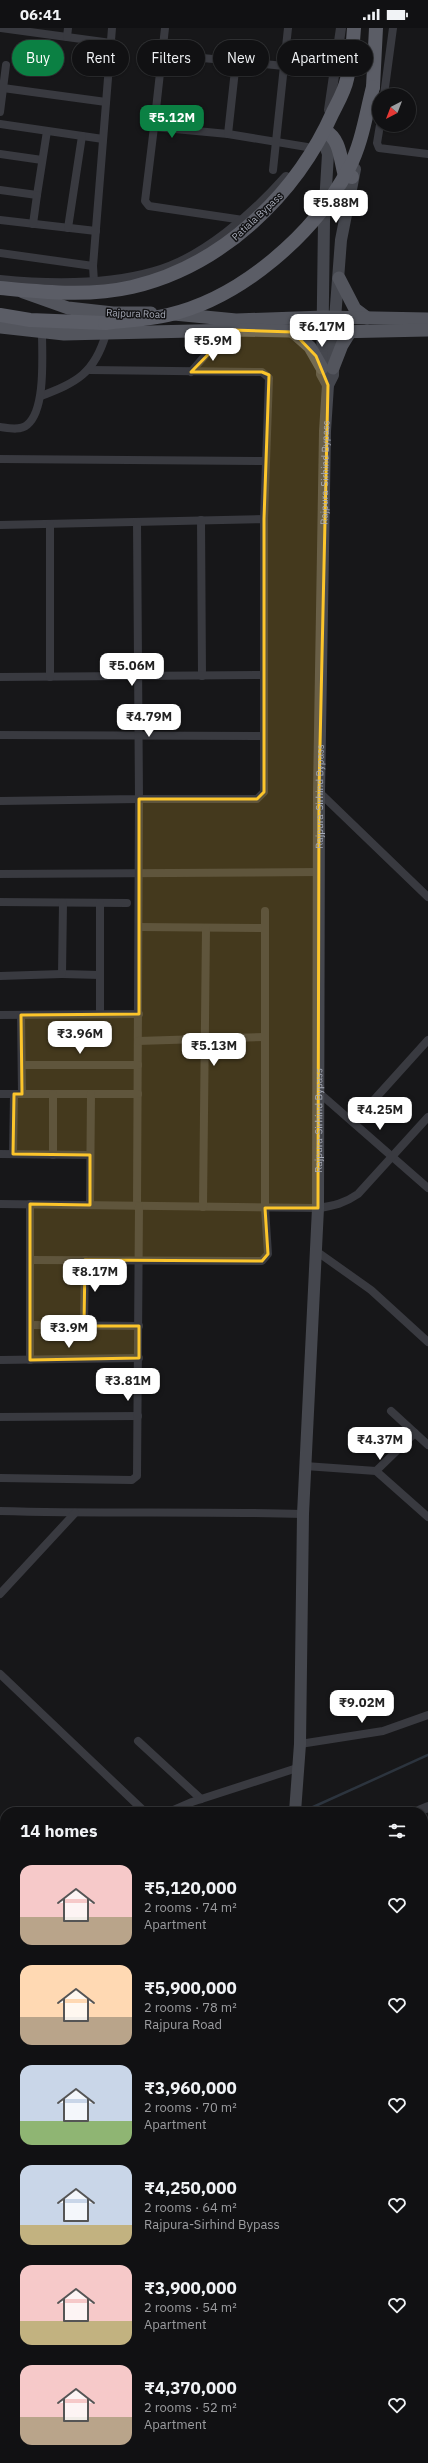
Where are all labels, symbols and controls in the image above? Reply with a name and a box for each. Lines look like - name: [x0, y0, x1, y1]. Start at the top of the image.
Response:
- text: 06:41: [20, 5, 61, 24]
- chip: Buy: [12, 40, 64, 76]
- chip: Rent: [72, 40, 129, 76]
- chip: Filters: [137, 40, 205, 76]
- chip: New: [213, 40, 269, 76]
- chip: Apartment: [277, 40, 373, 76]
- north arrow: [372, 88, 416, 132]
- map controls: [372, 88, 416, 132]
- pin: ₹5.12M: [139, 105, 205, 139]
- text: ₹5.12M: [149, 109, 195, 126]
- street label: Patiala Bypass: [229, 189, 286, 243]
- pin: ₹5.88M: [303, 190, 369, 224]
- text: ₹5.88M: [313, 194, 359, 211]
- street label: Rajpura Road: [106, 306, 166, 321]
- pin: ₹6.17M: [289, 314, 355, 348]
- text: ₹6.17M: [299, 318, 345, 335]
- pin: ₹5.9M: [185, 328, 241, 362]
- text: ₹5.9M: [194, 332, 232, 349]
- street label: Rajpura-Sirhind Bypass: [317, 420, 333, 525]
- pin: ₹5.06M: [99, 653, 165, 687]
- text: ₹5.06M: [109, 657, 155, 674]
- pin: ₹4.79M: [116, 704, 182, 738]
- text: ₹4.79M: [126, 708, 172, 725]
- street label: Rajpura-Sirhind Bypass: [313, 744, 327, 849]
- pin: ₹3.96M: [47, 1021, 113, 1055]
- text: ₹3.96M: [57, 1025, 103, 1042]
- pin: ₹5.13M: [181, 1033, 247, 1067]
- text: ₹5.13M: [191, 1037, 237, 1054]
- street label: Rajpura-Sirhind Bypass: [312, 1068, 325, 1173]
- pin: ₹4.25M: [347, 1097, 413, 1131]
- text: ₹4.25M: [357, 1101, 403, 1118]
- pin: ₹8.17M: [62, 1259, 128, 1293]
- text: ₹8.17M: [72, 1263, 118, 1280]
- pin: ₹3.9M: [41, 1315, 97, 1349]
- text: ₹3.9M: [50, 1319, 88, 1336]
- pin: ₹3.81M: [95, 1368, 161, 1402]
- text: ₹3.81M: [105, 1372, 151, 1389]
- pin: ₹4.37M: [347, 1427, 413, 1461]
- text: ₹4.37M: [357, 1431, 403, 1448]
- pin: ₹9.02M: [329, 1690, 395, 1724]
- text: ₹9.02M: [339, 1694, 385, 1711]
- text: 14 homes: [20, 1820, 97, 1842]
- icon: filters: [386, 1820, 408, 1842]
- text: ₹5,120,000: [144, 1877, 237, 1899]
- icon: home: [52, 1881, 100, 1929]
- icon: heart: [386, 1894, 408, 1916]
- text: 2 rooms · 74 m²: [144, 1899, 237, 1916]
- text: Apartment: [144, 1916, 207, 1933]
- text: ₹5,900,000: [144, 1977, 237, 1999]
- icon: home: [52, 1981, 100, 2029]
- icon: heart: [386, 1994, 408, 2016]
- text: 2 rooms · 78 m²: [144, 1999, 237, 2016]
- text: Rajpura Road: [144, 2016, 222, 2033]
- text: ₹3,960,000: [144, 2077, 237, 2099]
- icon: home: [52, 2081, 100, 2129]
- icon: heart: [386, 2094, 408, 2116]
- text: 2 rooms · 70 m²: [144, 2099, 237, 2116]
- text: Apartment: [144, 2116, 207, 2133]
- text: ₹4,250,000: [144, 2177, 237, 2199]
- icon: home: [52, 2181, 100, 2229]
- icon: heart: [386, 2194, 408, 2216]
- text: 2 rooms · 64 m²: [144, 2199, 237, 2216]
- text: Rajpura-Sirhind Bypass: [144, 2216, 280, 2233]
- text: ₹3,900,000: [144, 2277, 237, 2299]
- icon: home: [52, 2281, 100, 2329]
- icon: heart: [386, 2294, 408, 2316]
- text: 2 rooms · 54 m²: [144, 2299, 237, 2316]
- text: Apartment: [144, 2316, 207, 2333]
- text: ₹4,370,000: [144, 2377, 237, 2399]
- icon: home: [52, 2381, 100, 2429]
- icon: heart: [386, 2394, 408, 2416]
- text: 2 rooms · 52 m²: [144, 2399, 237, 2416]
- text: Apartment: [144, 2416, 207, 2433]

